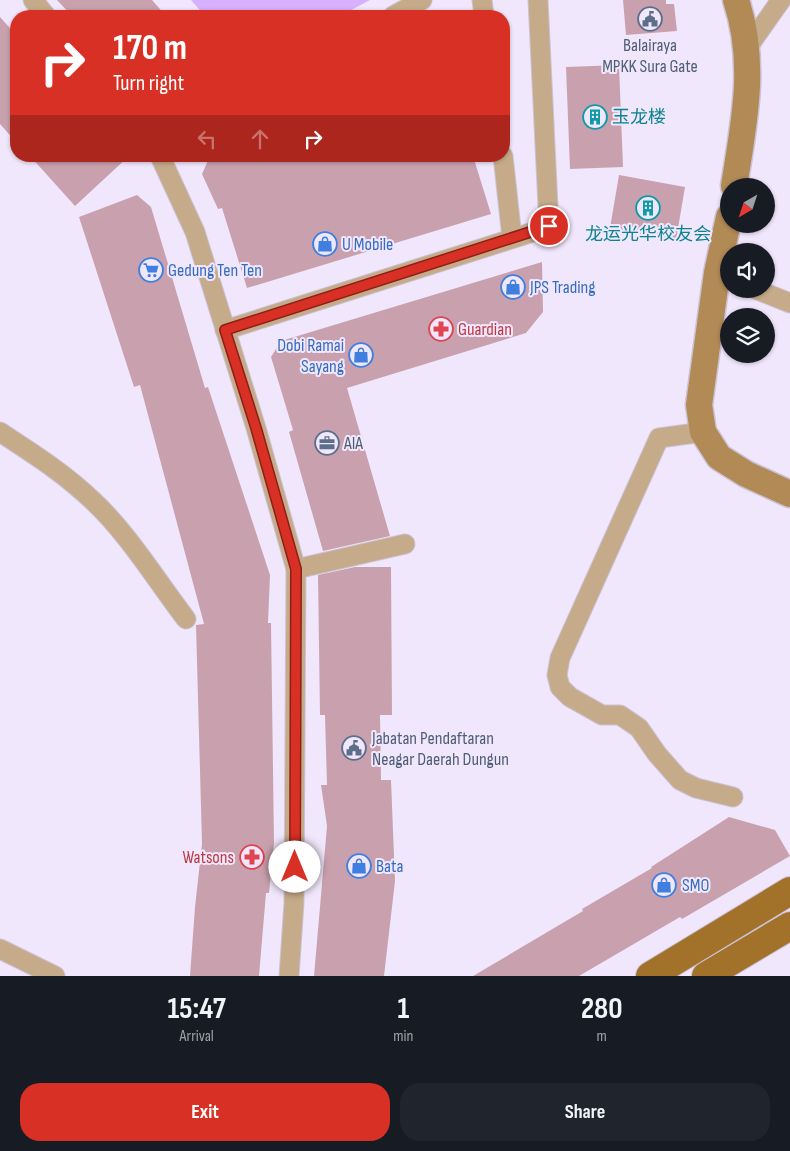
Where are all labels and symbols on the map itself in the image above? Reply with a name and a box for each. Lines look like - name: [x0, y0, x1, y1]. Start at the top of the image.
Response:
- public building icon: Balairaya MPKK Sura Gate: [637, 6, 663, 32]
- place label: Balairaya MPKK Sura Gate: [602, 35, 698, 77]
- building icon: 玉龙楼: [582, 104, 608, 130]
- place label: 玉龙楼: [612, 107, 666, 128]
- north arrow: [720, 178, 775, 232]
- building icon: 龙运光华校友会: [635, 195, 661, 221]
- pin: [528, 205, 570, 247]
- place label: 龙运光华校友会: [585, 224, 711, 245]
- shop icon: U Mobile: [312, 231, 338, 257]
- place label: U Mobile: [342, 234, 393, 255]
- supermarket icon: Gedung Ten Ten: [138, 257, 164, 283]
- place label: Gedung Ten Ten: [168, 260, 262, 281]
- shop icon: JPS Trading: [500, 274, 526, 300]
- place label: JPS Trading: [529, 277, 595, 298]
- pharmacy icon: Guardian: [428, 316, 454, 342]
- place label: Guardian: [458, 319, 512, 340]
- place label: Dobi Ramai Sayang: [277, 335, 344, 377]
- shop icon: Dobi Ramai Sayang: [348, 342, 374, 368]
- office icon: AIA: [314, 430, 340, 456]
- place label: AIA: [343, 433, 363, 454]
- place label: Jabatan Pendaftaran Neagar Daerah Dungun: [371, 728, 509, 770]
- public building icon: Jabatan Pendaftaran Neagar Daerah Dungun: [341, 735, 367, 761]
- position arrow: [268, 840, 320, 892]
- pharmacy icon: Watsons: [239, 844, 265, 870]
- place label: Watsons: [182, 847, 234, 868]
- shop icon: Bata: [346, 853, 372, 879]
- place label: Bata: [376, 856, 403, 877]
- shop icon: SMO: [651, 872, 677, 898]
- place label: SMO: [682, 875, 709, 896]

